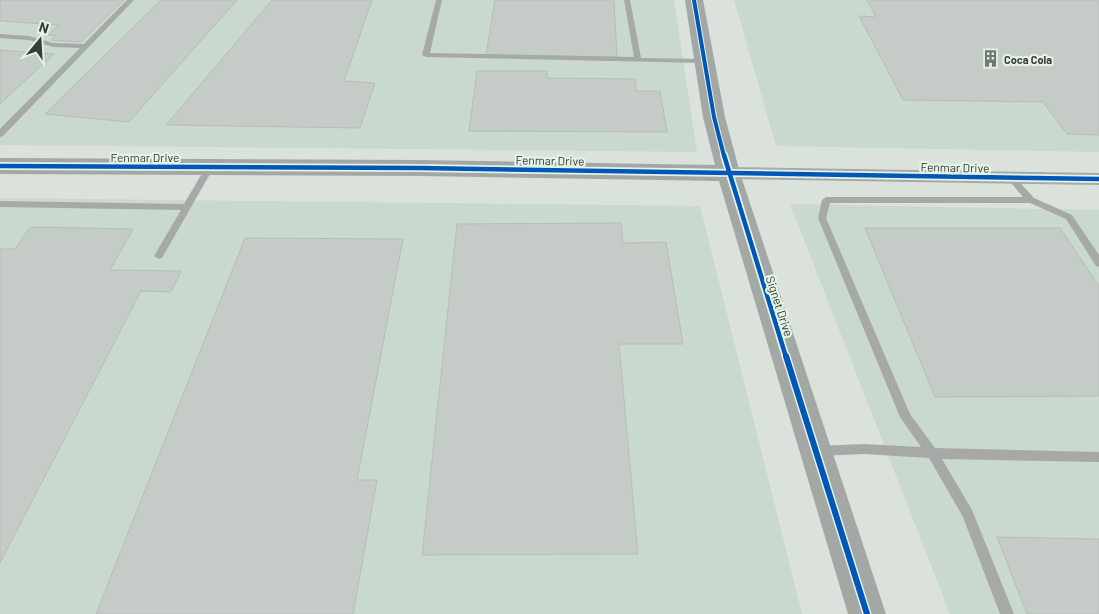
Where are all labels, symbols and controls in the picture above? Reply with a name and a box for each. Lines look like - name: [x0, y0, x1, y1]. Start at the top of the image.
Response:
- north arrow: [15, 15, 65, 65]
- text: N: [37, 18, 51, 37]
- building icon: Coca Cola: [980, 49, 1000, 69]
- place label: Coca Cola: [1004, 53, 1052, 66]
- street label: Fenmar Drive: [111, 150, 179, 164]
- street label: Fenmar Drive: [516, 152, 584, 168]
- street label: Fenmar Drive: [921, 159, 989, 175]
- street label: Signet Drive: [764, 274, 796, 338]

